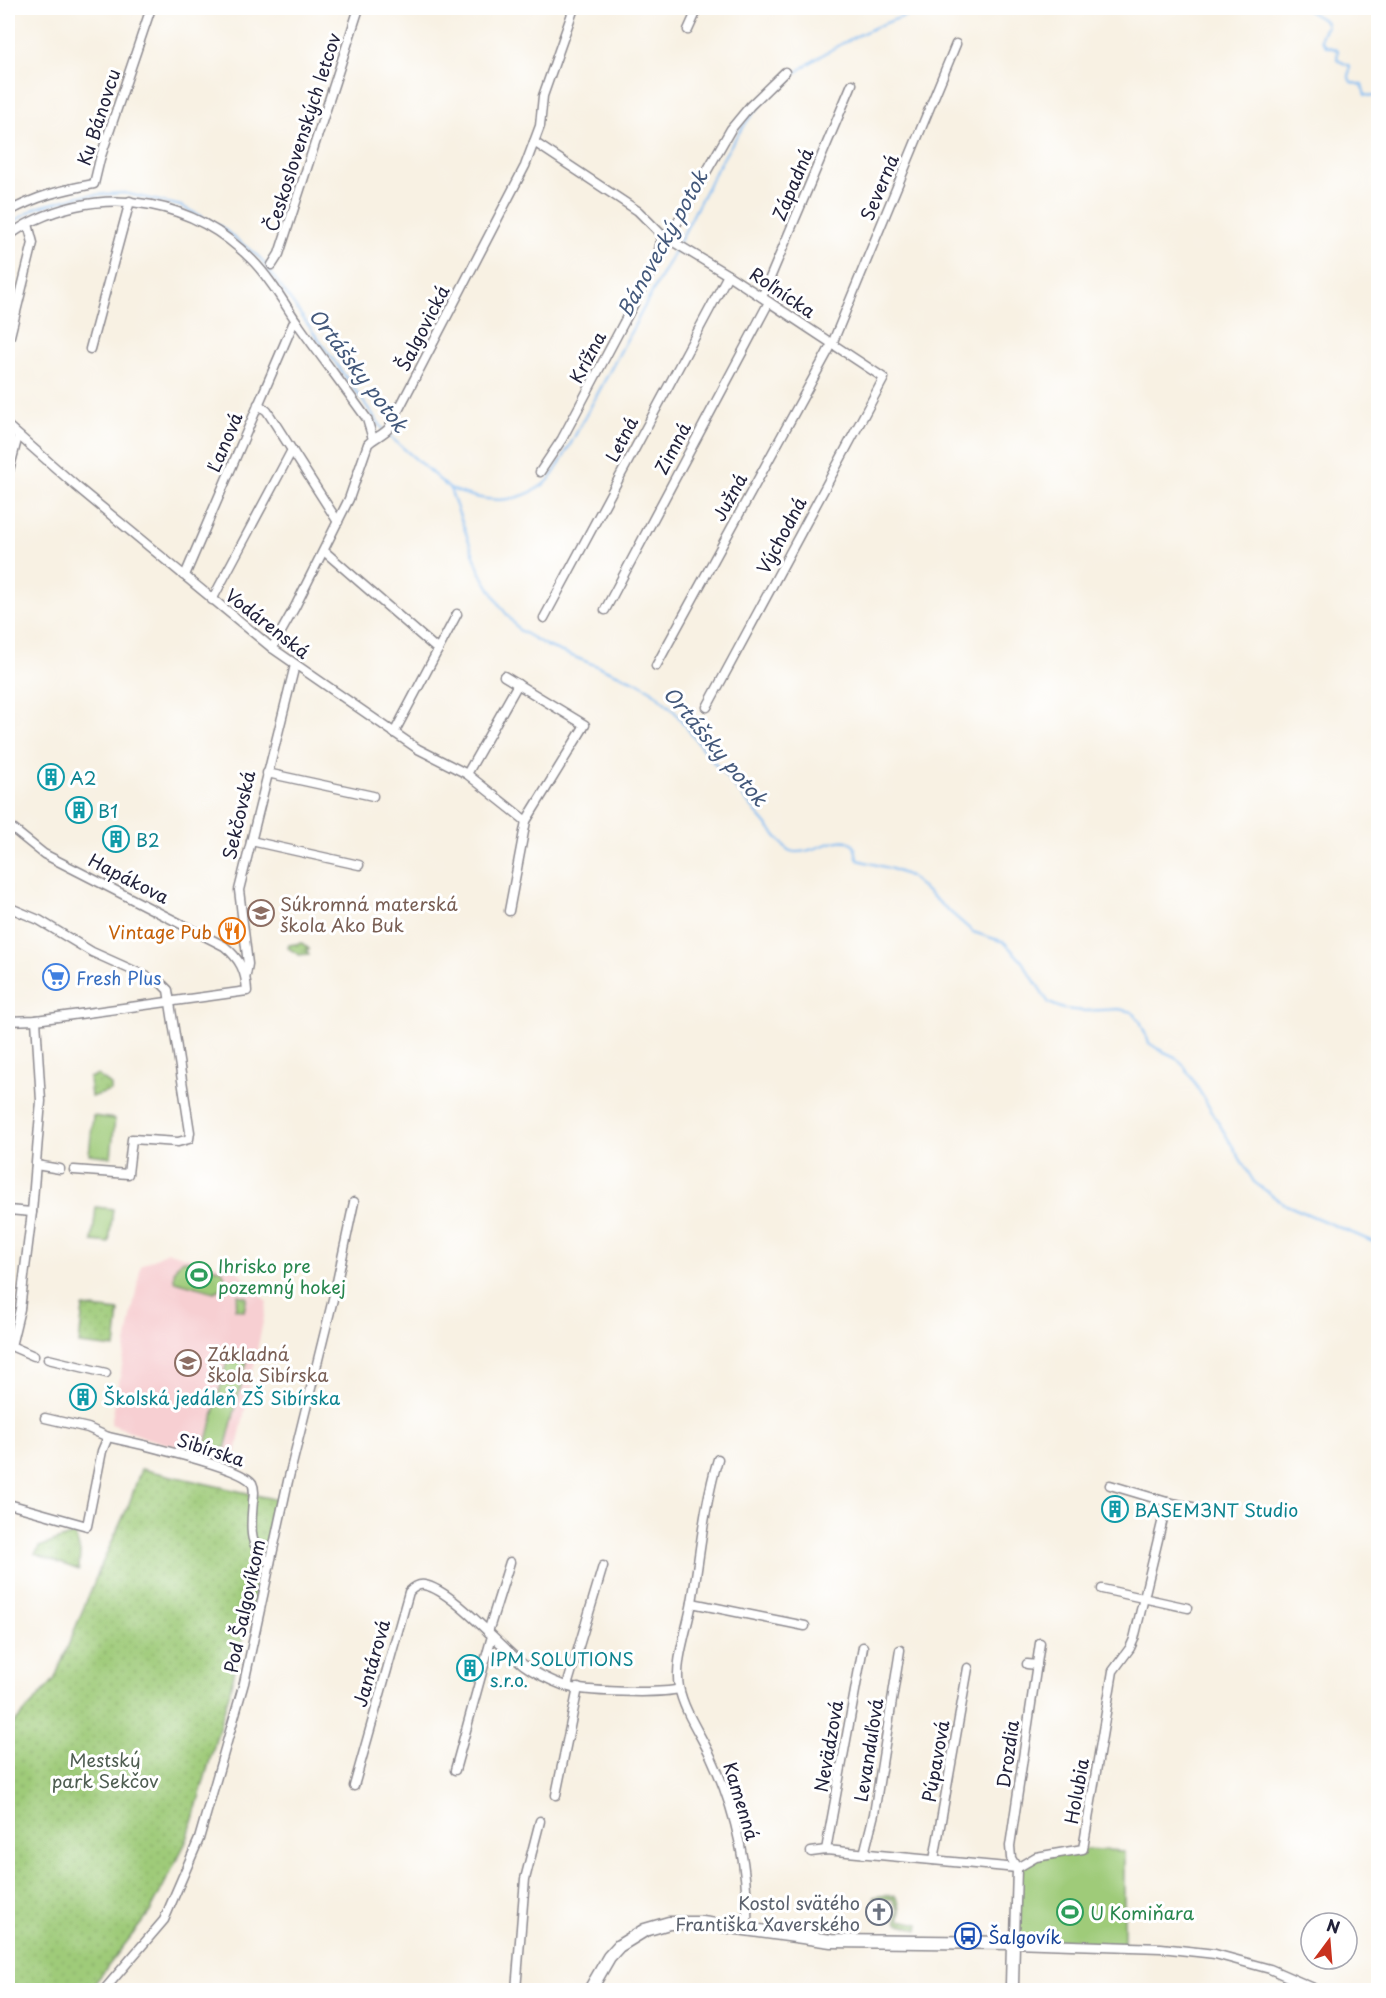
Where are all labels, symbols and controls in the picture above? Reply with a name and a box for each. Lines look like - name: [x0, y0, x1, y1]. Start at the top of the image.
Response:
- street label: Československých letcov: [257, 29, 347, 235]
- street label: Ku Bánovcu: [70, 65, 126, 169]
- street label: Západná: [765, 143, 820, 224]
- street label: Severná: [853, 149, 905, 224]
- water label: Bánovecký potok: [609, 164, 715, 322]
- street label: Roľnícka: [745, 260, 822, 324]
- street label: Šalgovická: [389, 280, 455, 376]
- water label: Ortášsky potok: [302, 302, 416, 439]
- street label: Krížna: [562, 325, 612, 388]
- street label: Ľanová: [199, 408, 249, 476]
- street label: Letná: [598, 411, 644, 466]
- street label: Zimná: [647, 417, 697, 479]
- street label: Južná: [705, 467, 754, 526]
- street label: Východná: [750, 491, 813, 578]
- street label: Vodárenská: [220, 581, 317, 665]
- water label: Ortášsky potok: [657, 679, 776, 813]
- building icon: A2: [36, 762, 66, 792]
- place label: A2: [70, 764, 97, 791]
- street label: Sekčovská: [215, 767, 262, 862]
- building icon: B1: [64, 795, 94, 825]
- place label: B1: [98, 797, 118, 824]
- building icon: B2: [101, 824, 131, 854]
- place label: B2: [136, 826, 160, 853]
- street label: Hapákova: [84, 846, 174, 910]
- place label: Súkromná materská škola Ako Buk: [280, 890, 458, 938]
- school or university icon: Súkromná materská škola Ako Buk: [246, 898, 276, 928]
- restaurant icon: Vintage Pub: [217, 916, 247, 946]
- place label: Vintage Pub: [108, 918, 212, 945]
- supermarket icon: Fresh Plus: [41, 962, 71, 992]
- place label: Fresh Plus: [76, 964, 161, 991]
- place label: Ihrisko pre pozemný hokej: [218, 1252, 346, 1300]
- sports icon: Ihrisko pre pozemný hokej: [184, 1260, 214, 1290]
- place label: Základná škola Sibírska: [207, 1340, 329, 1388]
- school or university icon: Základná škola Sibírska: [173, 1348, 203, 1378]
- building icon: Školská jedáleň ZŠ Sibírska: [68, 1382, 98, 1412]
- place label: Školská jedáleň ZŠ Sibírska: [103, 1384, 341, 1411]
- street label: Sibírska: [174, 1425, 249, 1473]
- building icon: BASEM3NT Studio: [1100, 1494, 1130, 1524]
- place label: BASEM3NT Studio: [1134, 1496, 1298, 1523]
- street label: Pod Šalgovíkom: [217, 1537, 271, 1675]
- street label: Jantárová: [346, 1616, 396, 1710]
- place label: IPM SOLUTIONS s.r.o.: [490, 1645, 634, 1693]
- building icon: IPM SOLUTIONS s.r.o.: [455, 1653, 485, 1683]
- street label: Levanduľová: [846, 1696, 890, 1804]
- street label: Nevädzová: [807, 1698, 849, 1794]
- street label: Púpavová: [915, 1718, 955, 1804]
- street label: Drozdia: [989, 1718, 1025, 1790]
- park label: Mestský park Sekčov: [52, 1746, 158, 1794]
- street label: Holubia: [1057, 1756, 1095, 1826]
- street label: Kamenná: [717, 1758, 767, 1844]
- place label: Kostol svätého Františka Xaverského: [675, 1889, 860, 1937]
- church icon: Kostol svätého Františka Xaverského: [864, 1897, 894, 1927]
- sports icon: U Komiňara: [1055, 1897, 1085, 1927]
- place label: U Komiňara: [1090, 1899, 1195, 1926]
- north arrow: [1299, 1911, 1359, 1971]
- text: N: [1324, 1912, 1343, 1939]
- bus stop icon: Šalgovík: [953, 1921, 983, 1951]
- place label: Šalgovík: [988, 1923, 1061, 1950]

